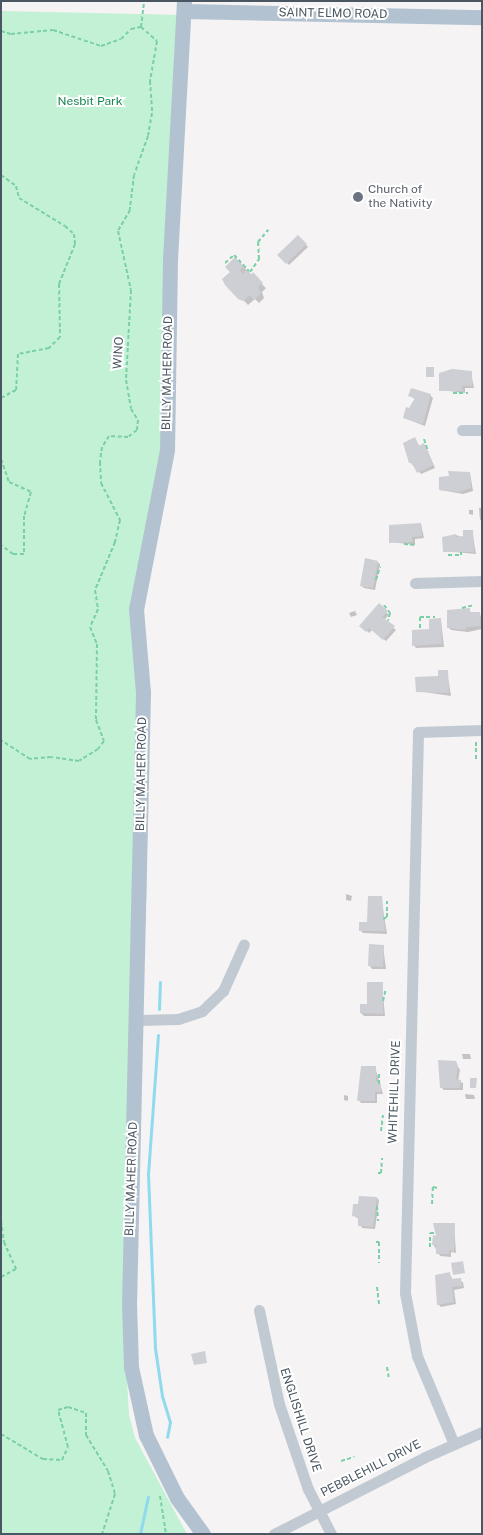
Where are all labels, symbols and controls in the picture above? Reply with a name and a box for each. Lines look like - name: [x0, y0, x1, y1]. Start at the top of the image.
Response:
- street label: SAINT ELMO ROAD: [278, 6, 388, 22]
- park label: Nesbit Park: [57, 95, 123, 109]
- place label: Church of the Nativity: [368, 183, 432, 211]
- marker: Church of the Nativity: [352, 191, 364, 203]
- street label: BILLY MAHER ROAD: [160, 316, 176, 430]
- street label: WINO: [111, 336, 127, 370]
- street label: BILLY MAHER ROAD: [134, 717, 150, 831]
- street label: WHITEHILL DRIVE: [386, 1040, 404, 1144]
- street label: BILLY MAHER ROAD: [123, 1121, 141, 1237]
- street label: ENGLISHILL DRIVE: [276, 1366, 324, 1474]
- street label: PEBBLEHILL DRIVE: [318, 1437, 424, 1501]

